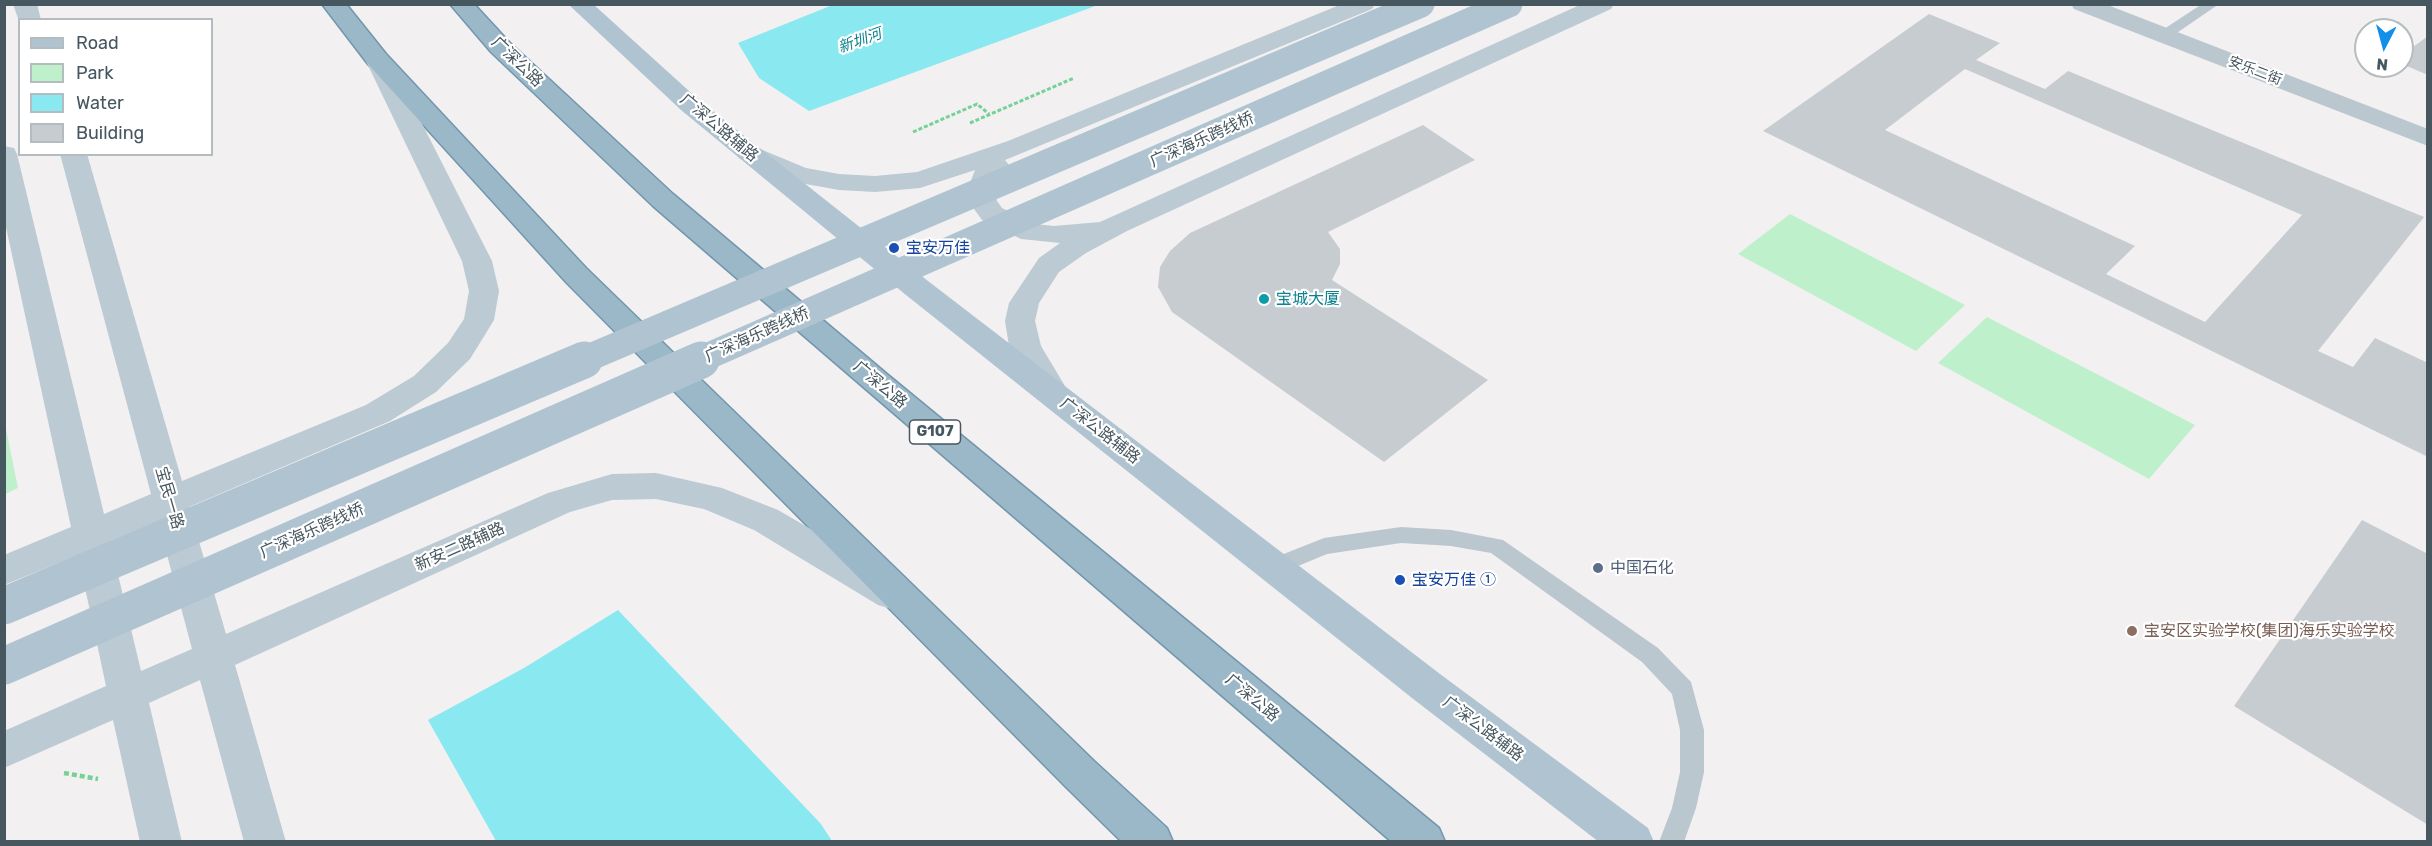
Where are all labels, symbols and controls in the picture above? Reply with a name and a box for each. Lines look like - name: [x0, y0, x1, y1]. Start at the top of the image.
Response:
- legend: [18, 18, 213, 156]
- north arrow: [2354, 18, 2414, 78]
- water label: 新圳河: [836, 25, 884, 57]
- text: Road: [76, 32, 119, 54]
- street label: 广深公路: [487, 33, 547, 91]
- street label: 安乐二街: [2226, 53, 2284, 89]
- text: N: [2376, 54, 2389, 74]
- text: Park: [76, 62, 113, 84]
- street label: 广深公路辅路: [676, 90, 762, 166]
- text: Water: [76, 92, 124, 114]
- street label: 广深海乐跨线桥: [1147, 108, 1257, 172]
- text: Building: [76, 122, 144, 144]
- place label: 宝安万佳: [906, 238, 970, 258]
- marker: 宝安万佳: [887, 241, 901, 255]
- place label: 宝城大厦: [1276, 289, 1340, 309]
- marker: 宝城大厦: [1257, 292, 1271, 306]
- street label: 广深海乐跨线桥: [702, 303, 812, 367]
- street label: 广深公路: [849, 357, 911, 413]
- street label: 广深公路辅路: [1056, 394, 1144, 468]
- road number: G107: [910, 420, 960, 444]
- street label: 宝民一路: [151, 465, 187, 531]
- street label: 广深海乐跨线桥: [257, 499, 367, 563]
- street label: 新安二路辅路: [412, 519, 508, 575]
- place label: 中国石化: [1610, 558, 1674, 578]
- marker: 中国石化: [1591, 561, 1605, 575]
- place label: 宝安万佳 ①: [1412, 570, 1496, 590]
- marker: 宝安万佳 ①: [1393, 573, 1407, 587]
- place label: 宝安区实验学校(集团)海乐实验学校: [2144, 621, 2395, 641]
- marker: 宝安区实验学校(集团)海乐实验学校: [2125, 624, 2139, 638]
- street label: 广深公路: [1221, 670, 1283, 726]
- street label: 广深公路辅路: [1439, 692, 1527, 766]

